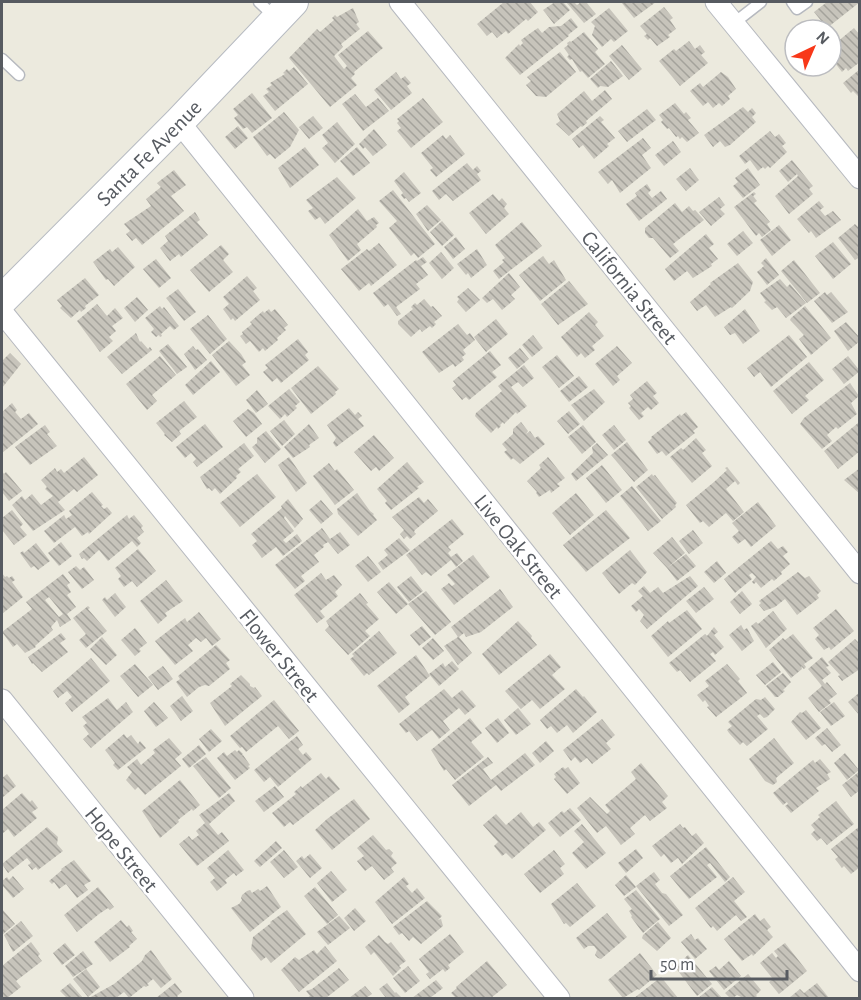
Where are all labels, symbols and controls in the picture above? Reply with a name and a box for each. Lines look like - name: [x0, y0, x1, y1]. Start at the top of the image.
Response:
- north arrow: [783, 18, 843, 78]
- text: N: [813, 28, 832, 48]
- street label: Santa Fe Avenue: [93, 96, 206, 210]
- street label: California Street: [577, 227, 681, 348]
- street label: Live Oak Street: [470, 490, 567, 603]
- street label: Flower Street: [235, 605, 323, 706]
- street label: Hope Street: [81, 803, 162, 896]
- scale bar: [651, 943, 788, 981]
- text: 50 m: [660, 956, 694, 974]

